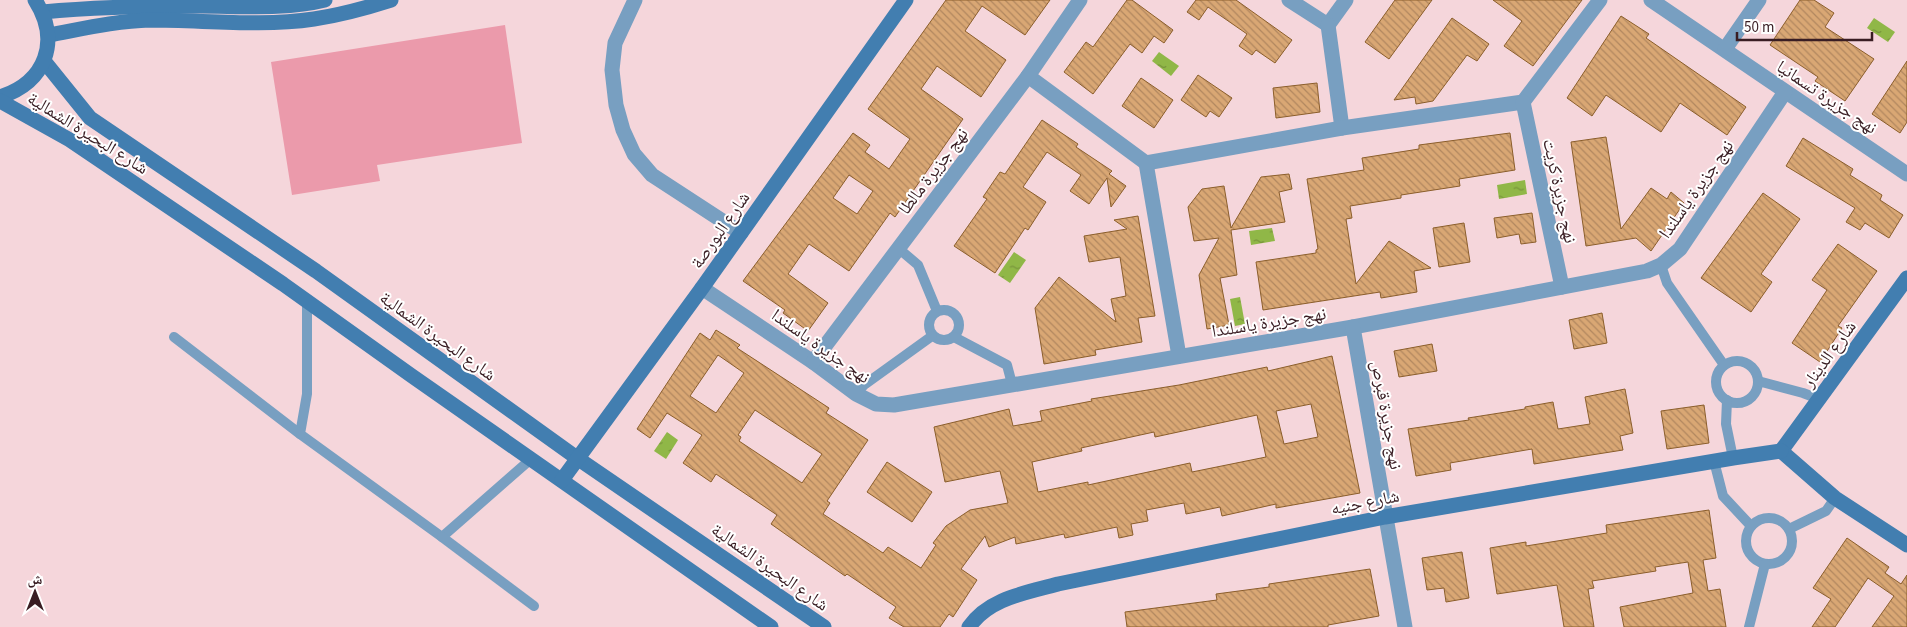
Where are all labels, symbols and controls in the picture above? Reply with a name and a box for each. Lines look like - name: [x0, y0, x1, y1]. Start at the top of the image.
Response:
- scale bar: [1737, 10, 1872, 42]
- text: 50 m: [1744, 17, 1774, 38]
- street label: نهج جزيرة تسمانيا: [1771, 54, 1882, 140]
- street label: شارع البحيرة الشمالية: [22, 86, 153, 181]
- street label: نهج جزيرة مالطا: [892, 123, 974, 220]
- street label: نهج جزيرة ياسلندا: [1653, 135, 1740, 244]
- street label: نهج جزيرة كريت: [1536, 137, 1583, 246]
- street label: شارع البورصة: [685, 187, 756, 274]
- street label: شارع البحيرة الشمالية: [374, 286, 501, 387]
- street label: نهج جزيرة ياسلندا: [1210, 301, 1328, 344]
- street label: نهج جزيرة ياسلندا: [766, 303, 875, 390]
- street label: شارع الدينار: [1796, 316, 1862, 394]
- street label: نهج جزيرة قبرص: [1365, 359, 1408, 472]
- street label: شارع جنيه: [1329, 484, 1401, 521]
- street label: شارع البحيرة الشمالية: [706, 518, 834, 617]
- north arrow: [10, 567, 60, 617]
- text: ش: [28, 570, 43, 590]

